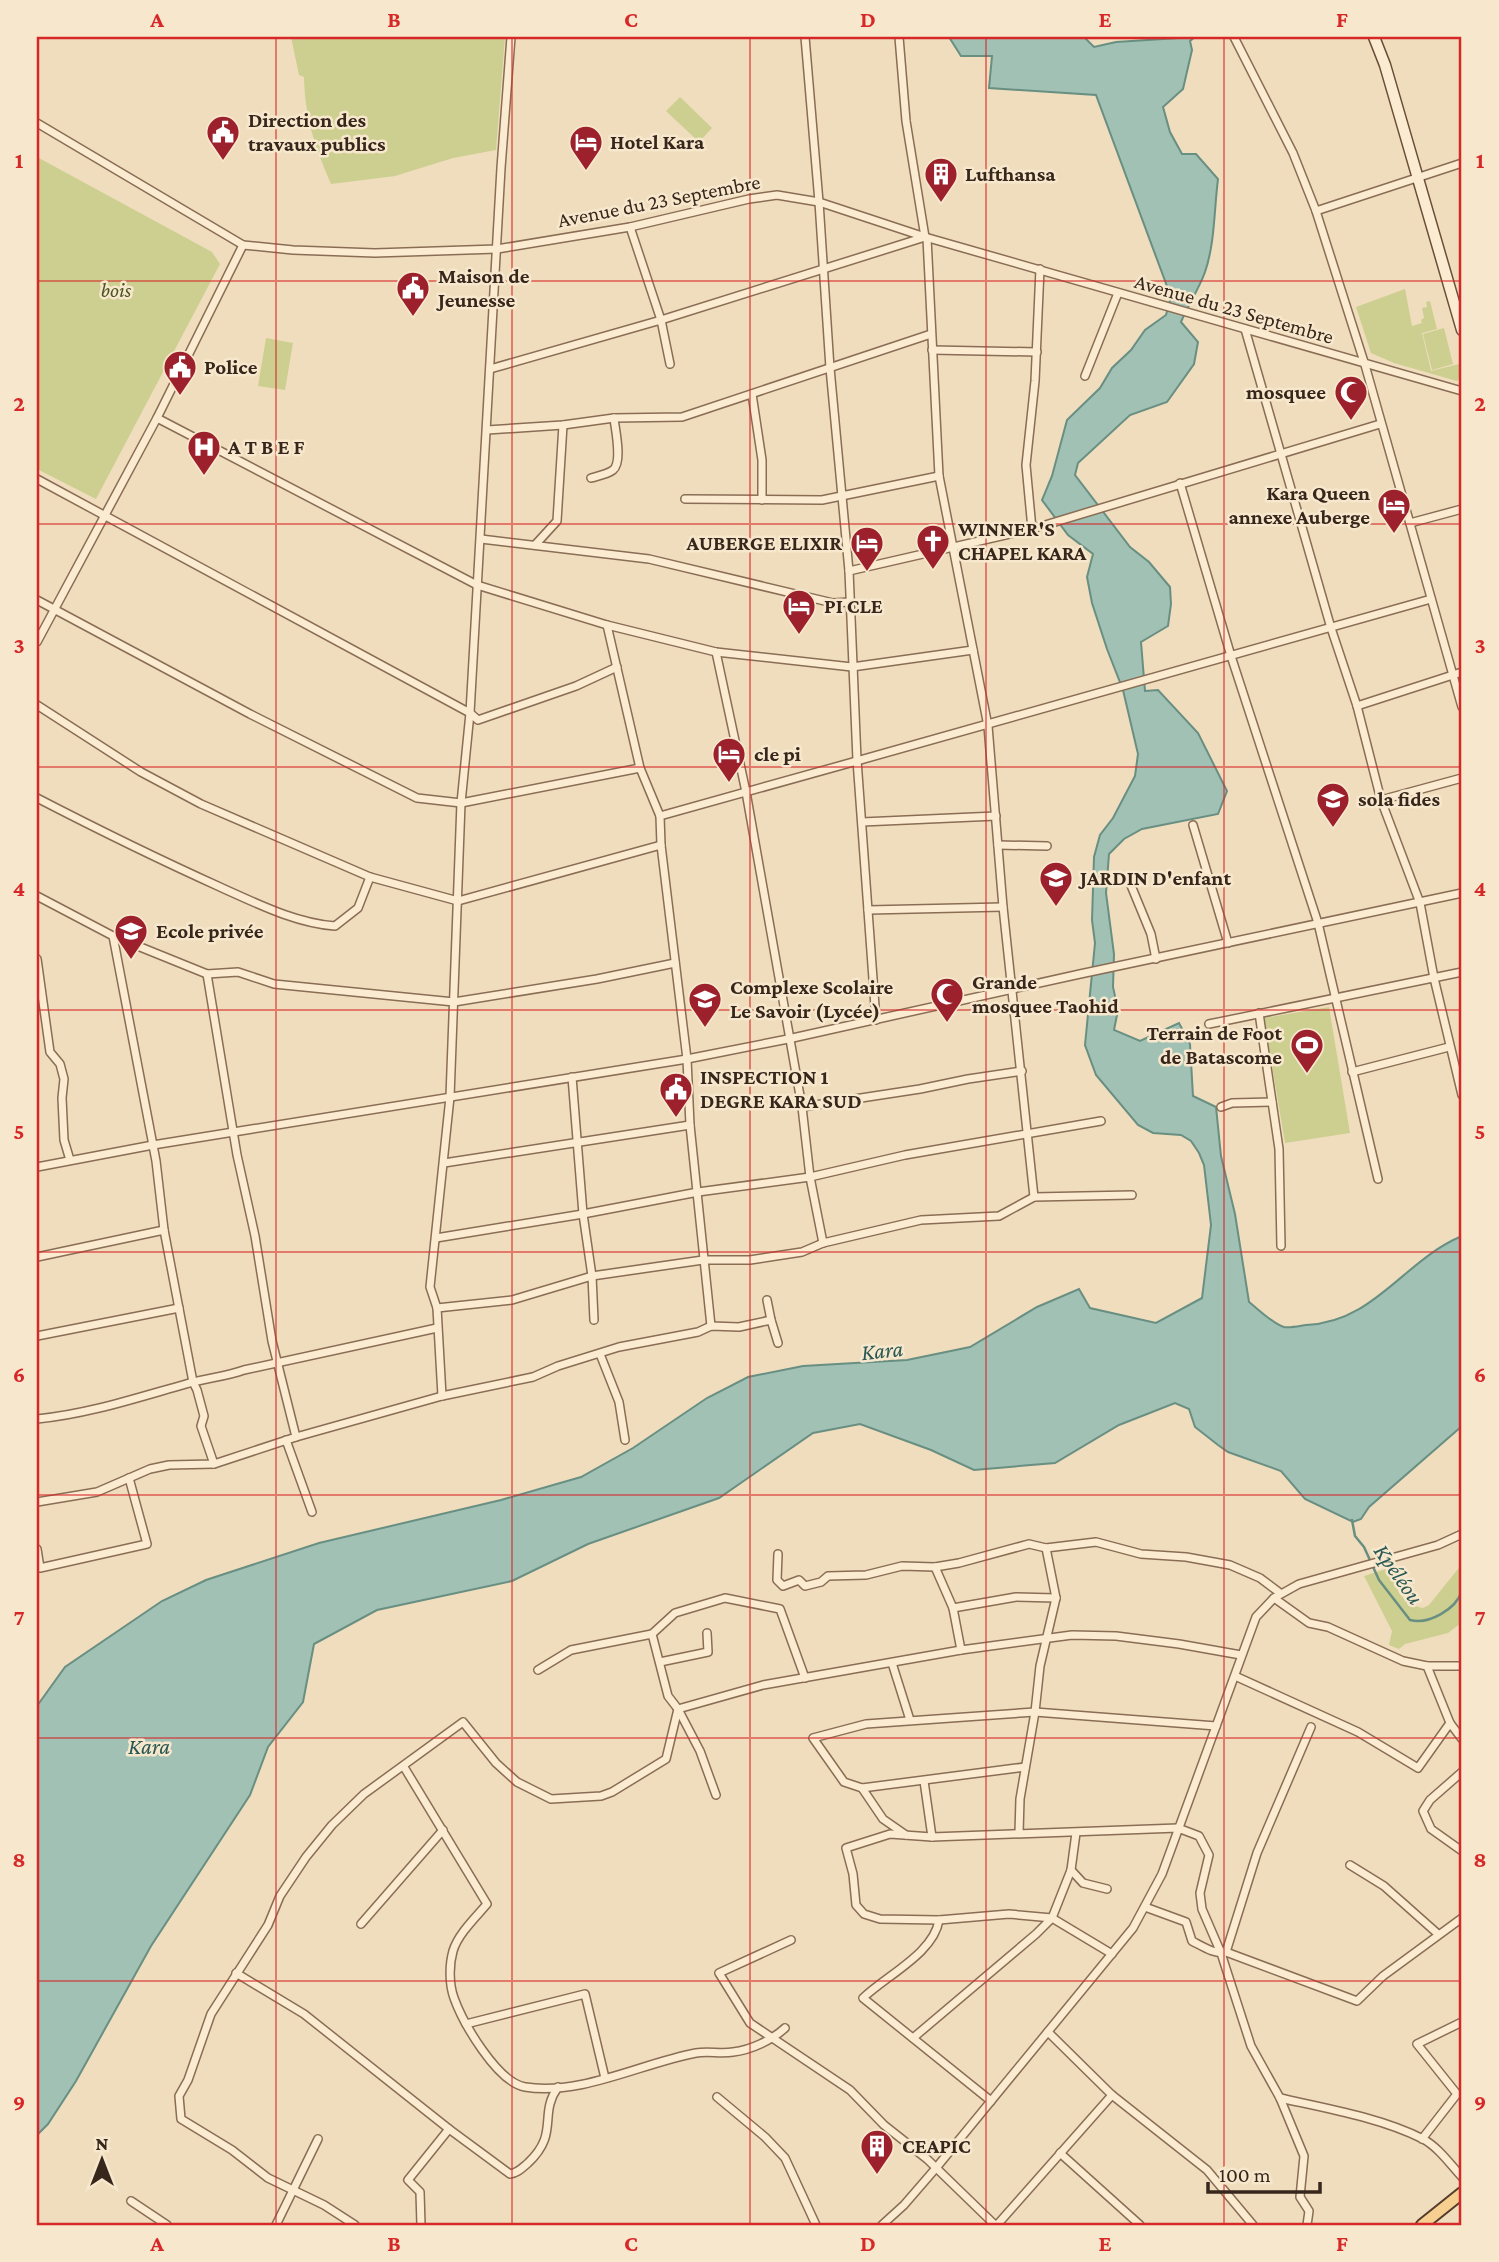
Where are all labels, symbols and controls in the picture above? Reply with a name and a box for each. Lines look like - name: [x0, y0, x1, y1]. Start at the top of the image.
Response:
- text: A: [149, 6, 164, 32]
- text: B: [387, 6, 401, 32]
- text: C: [624, 6, 638, 32]
- text: D: [860, 6, 876, 32]
- text: E: [1098, 6, 1112, 32]
- text: F: [1336, 6, 1348, 32]
- place label: Direction des travaux publics: [248, 108, 386, 156]
- public building icon: Direction des travaux publics: [204, 113, 242, 162]
- hotel icon: Hotel Kara: [567, 123, 605, 172]
- place label: Hotel Kara: [610, 130, 705, 154]
- text: 1: [15, 147, 24, 173]
- text: 1: [1476, 147, 1485, 173]
- building icon: Lufthansa: [922, 155, 960, 204]
- place label: Lufthansa: [965, 162, 1056, 186]
- street label: Avenue du 23 Septembre: [556, 170, 762, 232]
- place label: Maison de Jeunesse: [436, 264, 530, 312]
- public building icon: Maison de Jeunesse: [394, 269, 432, 318]
- street label: Avenue du 23 Septembre: [1132, 269, 1336, 349]
- park label: bois: [101, 278, 132, 302]
- public building icon: Police: [161, 348, 199, 397]
- place label: Police: [204, 355, 258, 379]
- mosque icon: mosquee: [1332, 373, 1370, 422]
- place label: mosquee: [1246, 380, 1326, 404]
- text: 2: [13, 390, 25, 416]
- text: 2: [1474, 390, 1486, 416]
- hospital icon: A T B E F: [185, 428, 223, 477]
- place label: A T B E F: [227, 435, 305, 459]
- place label: Kara Queen annexe Auberge: [1229, 481, 1370, 529]
- hotel icon: Kara Queen annexe Auberge: [1375, 486, 1413, 535]
- place label: WINNER'S CHAPEL KARA: [957, 517, 1087, 565]
- church icon: WINNER'S CHAPEL KARA: [914, 522, 952, 571]
- hotel icon: AUBERGE ELIXIR: [848, 524, 886, 573]
- place label: AUBERGE ELIXIR: [685, 531, 842, 555]
- hotel icon: PI CLE: [780, 587, 818, 636]
- place label: PI CLE: [824, 594, 883, 618]
- text: 3: [13, 632, 25, 658]
- text: 3: [1474, 632, 1486, 658]
- hotel icon: cle pi: [710, 735, 748, 784]
- place label: cle pi: [754, 742, 801, 766]
- school or university icon: sola fides: [1314, 780, 1352, 829]
- place label: sola fides: [1358, 787, 1440, 811]
- school or university icon: JARDIN D'enfant: [1037, 859, 1075, 908]
- place label: JARDIN D'enfant: [1078, 866, 1231, 890]
- text: 4: [13, 875, 25, 901]
- text: 4: [1474, 875, 1486, 901]
- school or university icon: Ecole privée: [112, 912, 150, 961]
- place label: Ecole privée: [156, 919, 264, 943]
- place label: Grande mosquee Taohid: [972, 970, 1119, 1018]
- place label: Complexe Scolaire Le Savoir (Lycée): [730, 975, 893, 1023]
- mosque icon: Grande mosquee Taohid: [928, 975, 966, 1024]
- school or university icon: Complexe Scolaire Le Savoir (Lycée): [686, 980, 724, 1029]
- place label: Terrain de Foot de Batascome: [1147, 1021, 1282, 1069]
- sports icon: Terrain de Foot de Batascome: [1288, 1026, 1326, 1075]
- place label: INSPECTION 1 DEGRE KARA SUD: [700, 1065, 862, 1113]
- public building icon: INSPECTION 1 DEGRE KARA SUD: [657, 1070, 695, 1119]
- text: 5: [13, 1118, 25, 1144]
- text: 5: [1474, 1118, 1486, 1144]
- water label: Kara: [860, 1335, 904, 1365]
- text: 6: [13, 1361, 25, 1387]
- text: 6: [1474, 1361, 1486, 1387]
- water label: Kpéléou: [1369, 1539, 1429, 1609]
- text: 7: [13, 1604, 25, 1630]
- text: 7: [1474, 1604, 1486, 1630]
- water label: Kara: [128, 1733, 170, 1759]
- text: 8: [12, 1846, 26, 1872]
- text: 8: [1473, 1846, 1487, 1872]
- text: 9: [13, 2089, 25, 2115]
- text: 9: [1474, 2089, 1486, 2115]
- north arrow: [66, 2126, 136, 2196]
- building icon: CEAPIC: [858, 2127, 896, 2176]
- text: N: [96, 2133, 109, 2154]
- place label: CEAPIC: [902, 2134, 971, 2158]
- scale bar: [1208, 2150, 1320, 2194]
- text: 100 m: [1219, 2163, 1271, 2187]
- text: A: [149, 2230, 164, 2256]
- text: B: [387, 2230, 401, 2256]
- text: C: [624, 2230, 638, 2256]
- text: D: [860, 2230, 876, 2256]
- text: E: [1098, 2230, 1112, 2256]
- text: F: [1336, 2230, 1348, 2256]

